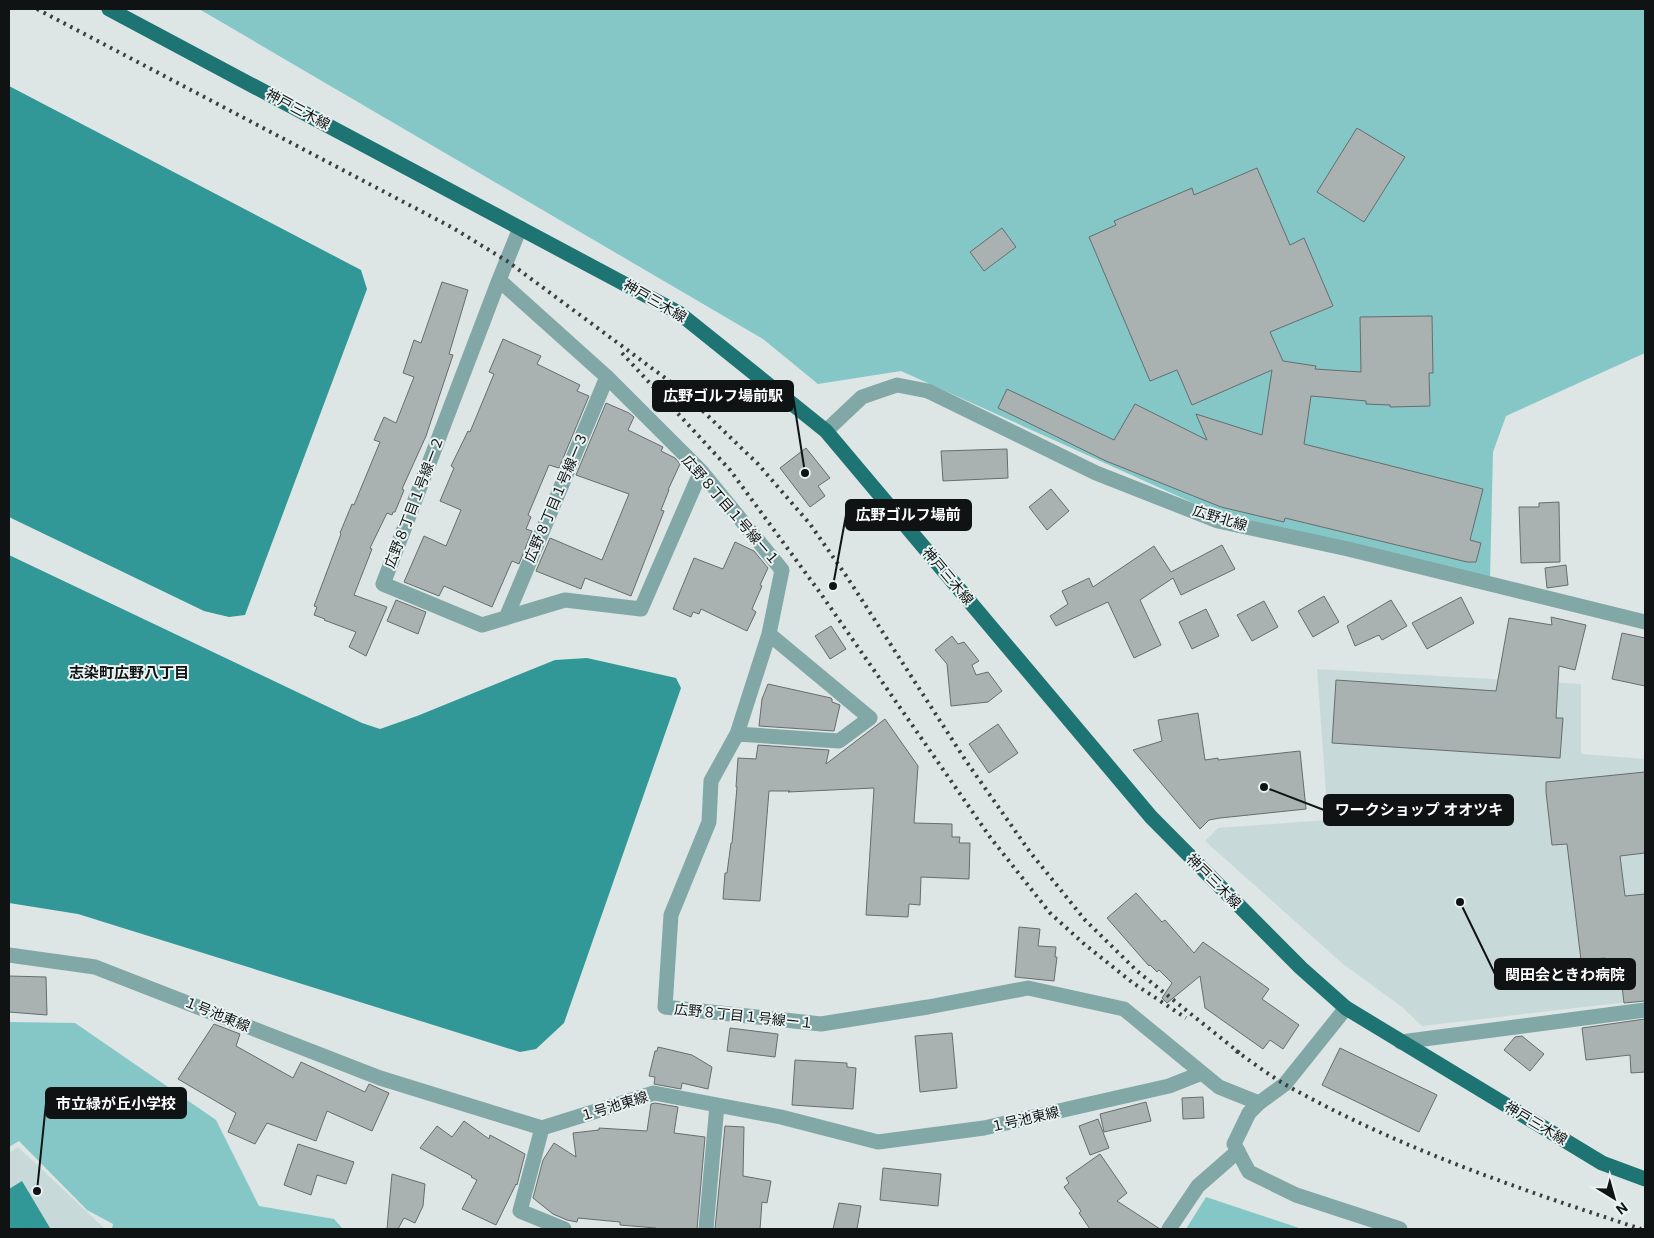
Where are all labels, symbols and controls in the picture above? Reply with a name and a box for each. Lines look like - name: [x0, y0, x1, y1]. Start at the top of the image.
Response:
- street label: 神戸三木線: [263, 86, 333, 132]
- street label: 神戸三木線: [621, 277, 689, 325]
- callout: 広野ゴルフ場前駅: [653, 381, 793, 411]
- text: 広野ゴルフ場前駅: [663, 387, 783, 405]
- street label: 広野８丁目１号線ー３: [521, 429, 591, 565]
- street label: 広野８丁目１号線ー２: [381, 434, 447, 570]
- street label: 広野８丁目１号線ー１: [679, 452, 783, 568]
- callout: 広野ゴルフ場前: [846, 500, 971, 530]
- street label: 広野北線: [1191, 502, 1249, 534]
- text: 広野ゴルフ場前: [855, 506, 961, 524]
- street label: 神戸三木線: [919, 544, 977, 608]
- district label: 志染町広野八丁目: [69, 664, 189, 682]
- callout: ワークショップ オオツキ: [1324, 795, 1513, 825]
- text: ワークショップ オオツキ: [1335, 801, 1503, 819]
- street label: 神戸三木線: [1184, 851, 1244, 911]
- callout: 関田会ときわ病院: [1495, 959, 1635, 989]
- text: 関田会ときわ病院: [1505, 966, 1625, 984]
- street label: １号池東線: [182, 993, 252, 1035]
- street label: 広野８丁目１号線ー１: [674, 1001, 814, 1031]
- callout: 市立緑が丘小学校: [46, 1088, 186, 1118]
- street label: １号池東線: [578, 1088, 650, 1124]
- text: 市立緑が丘小学校: [56, 1095, 176, 1113]
- street label: 神戸三木線: [1502, 1098, 1570, 1148]
- street label: １号池東線: [989, 1103, 1061, 1135]
- north arrow: [1589, 1173, 1639, 1223]
- text: N: [1613, 1199, 1631, 1218]

